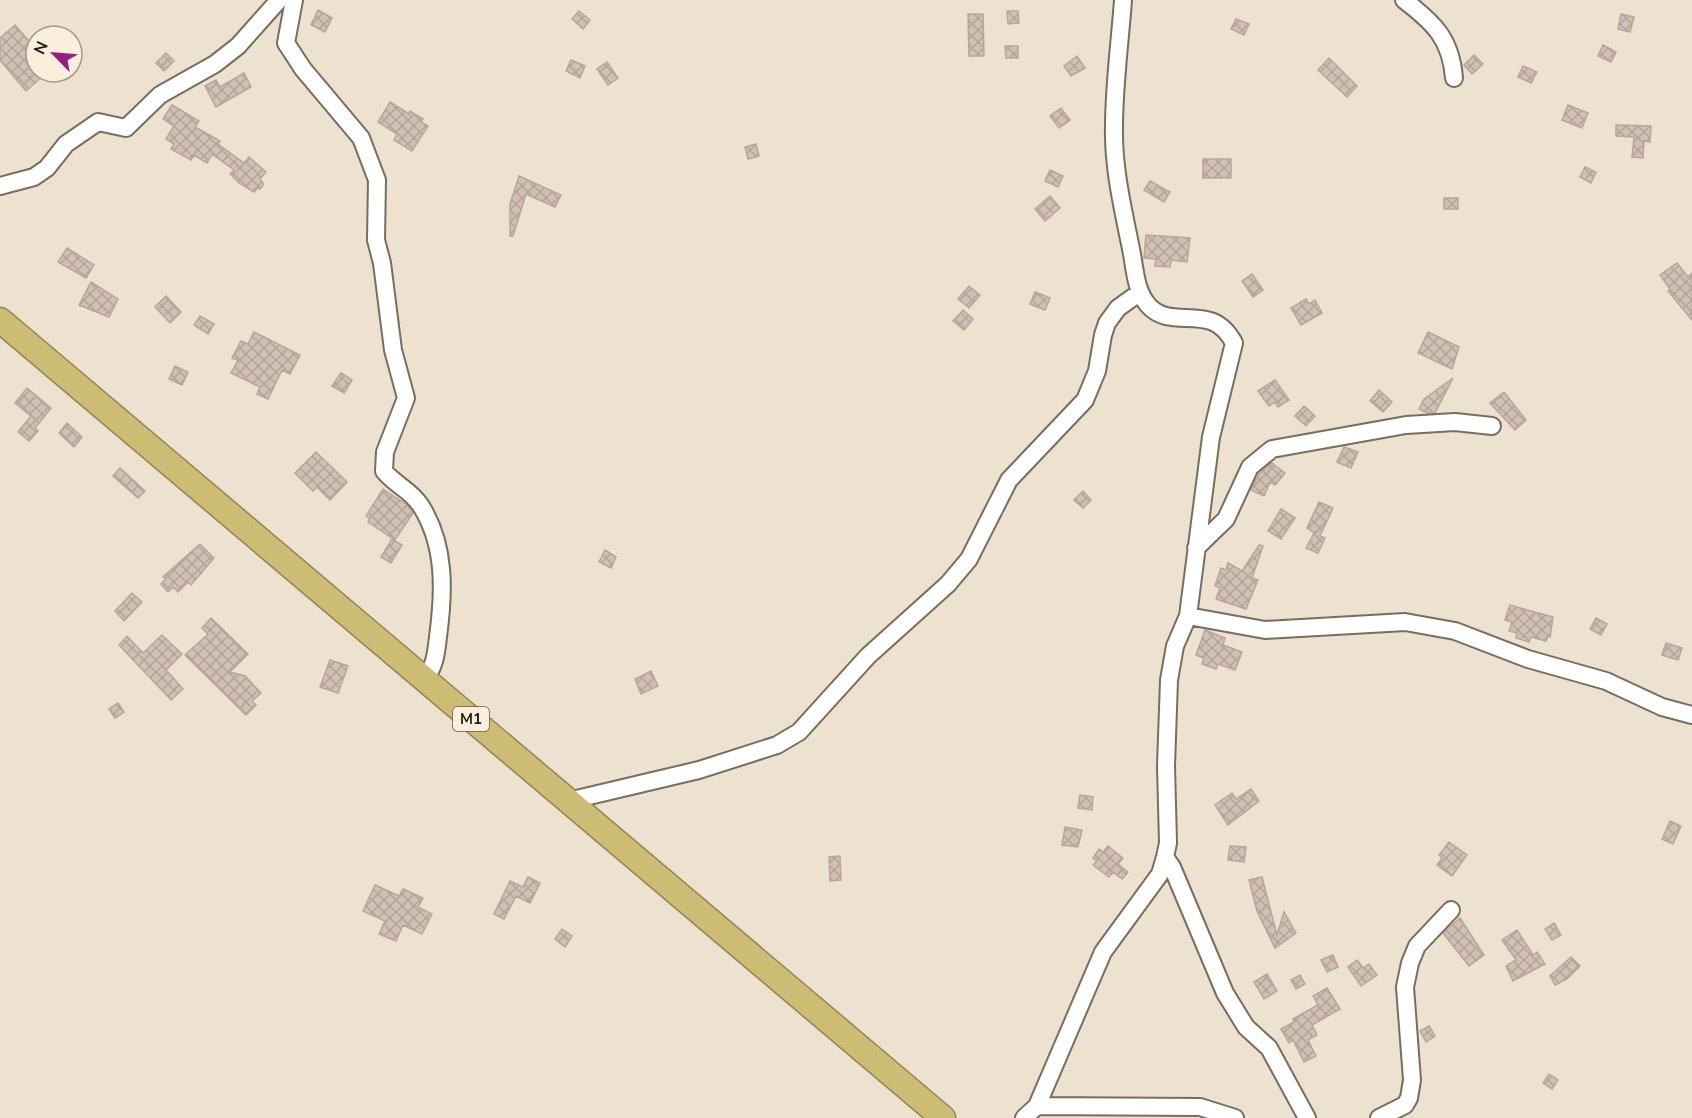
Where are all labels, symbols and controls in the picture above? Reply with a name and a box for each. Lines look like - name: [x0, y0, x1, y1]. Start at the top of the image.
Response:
- north arrow: [24, 24, 84, 84]
- text: N: [29, 38, 54, 58]
- road number: M1: [453, 707, 489, 731]

